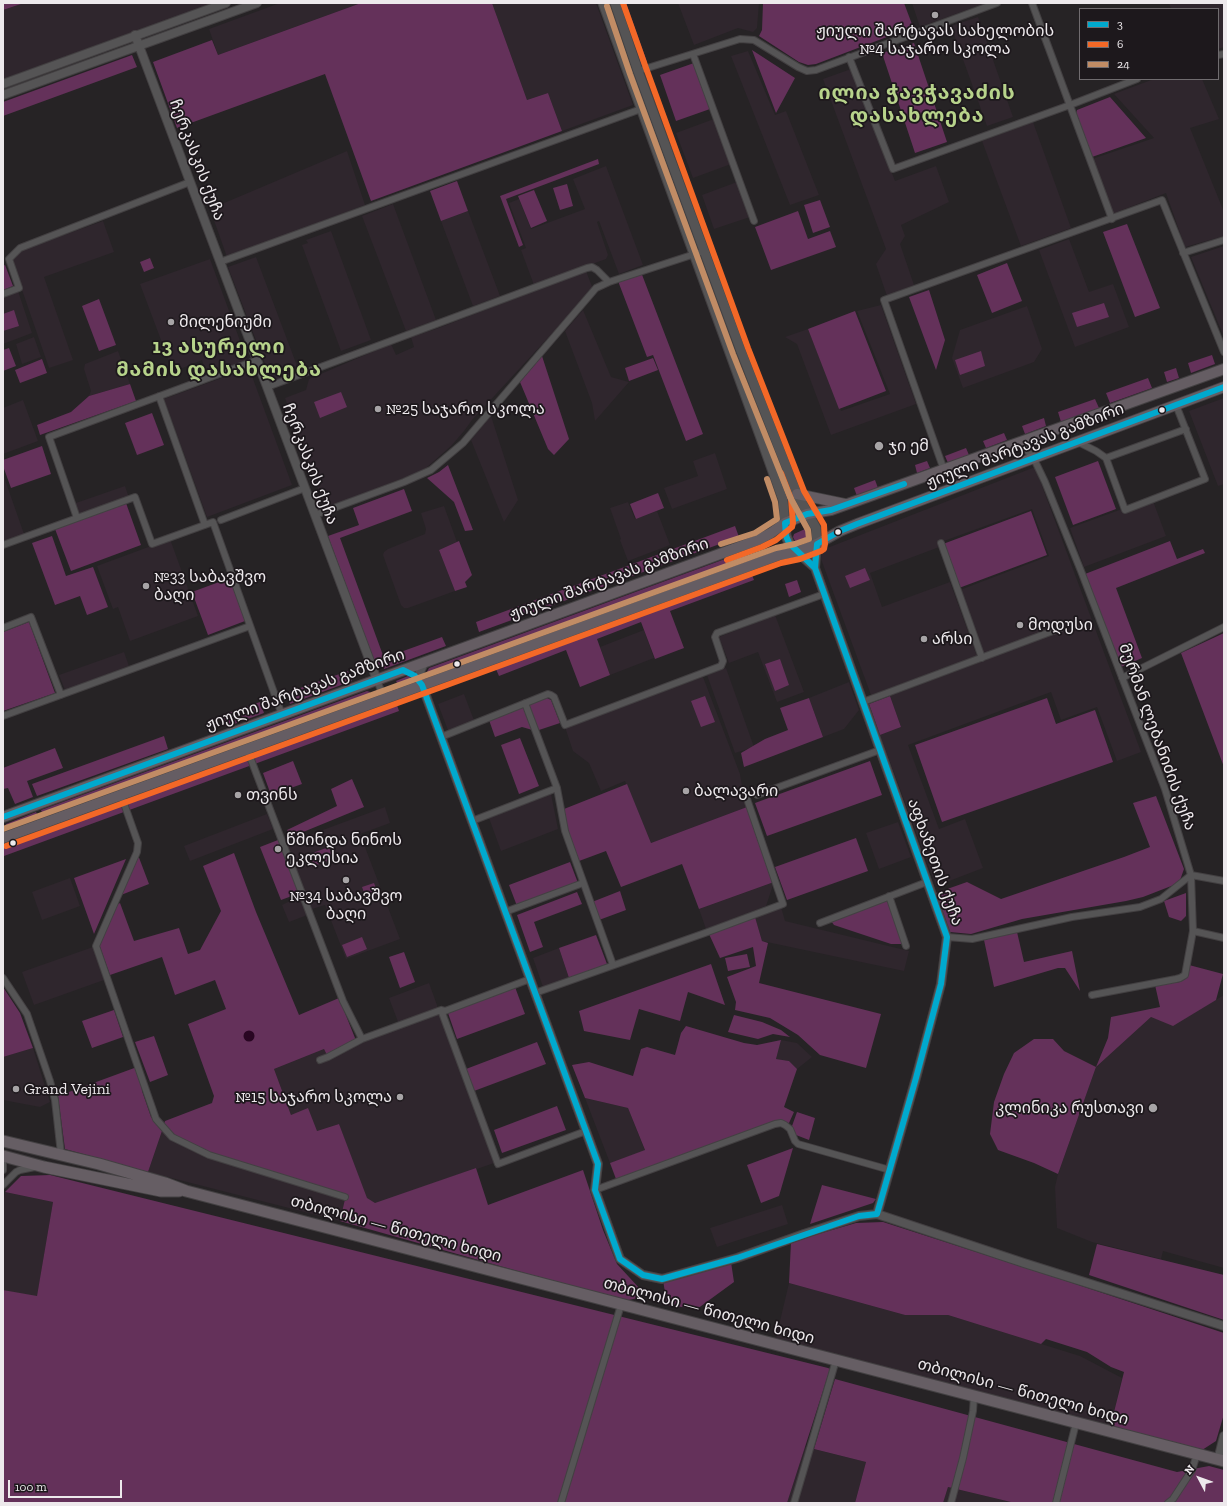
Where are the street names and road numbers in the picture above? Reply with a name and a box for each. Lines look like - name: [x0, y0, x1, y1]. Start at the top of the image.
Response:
- street label: ჩერკასკის ქუჩა: [165, 97, 229, 223]
- street label: ჟიული შარტავას გამზირი: [923, 399, 1127, 493]
- street label: ჩერკასკის ქუჩა: [278, 401, 342, 527]
- street label: ჟიული შარტავას გამზირი: [507, 534, 711, 624]
- street label: მურმან ლებანიძის ქუჩა: [1114, 641, 1200, 833]
- street label: ჟიული შარტავას გამზირი: [203, 645, 407, 735]
- street label: აფხაზეთის ქუჩა: [903, 796, 967, 928]
- street label: თბილისი — წითელი ხიდი: [288, 1192, 504, 1266]
- street label: თბილისი — წითელი ხიდი: [601, 1274, 817, 1348]
- street label: თბილისი — წითელი ხიდი: [915, 1355, 1131, 1429]

